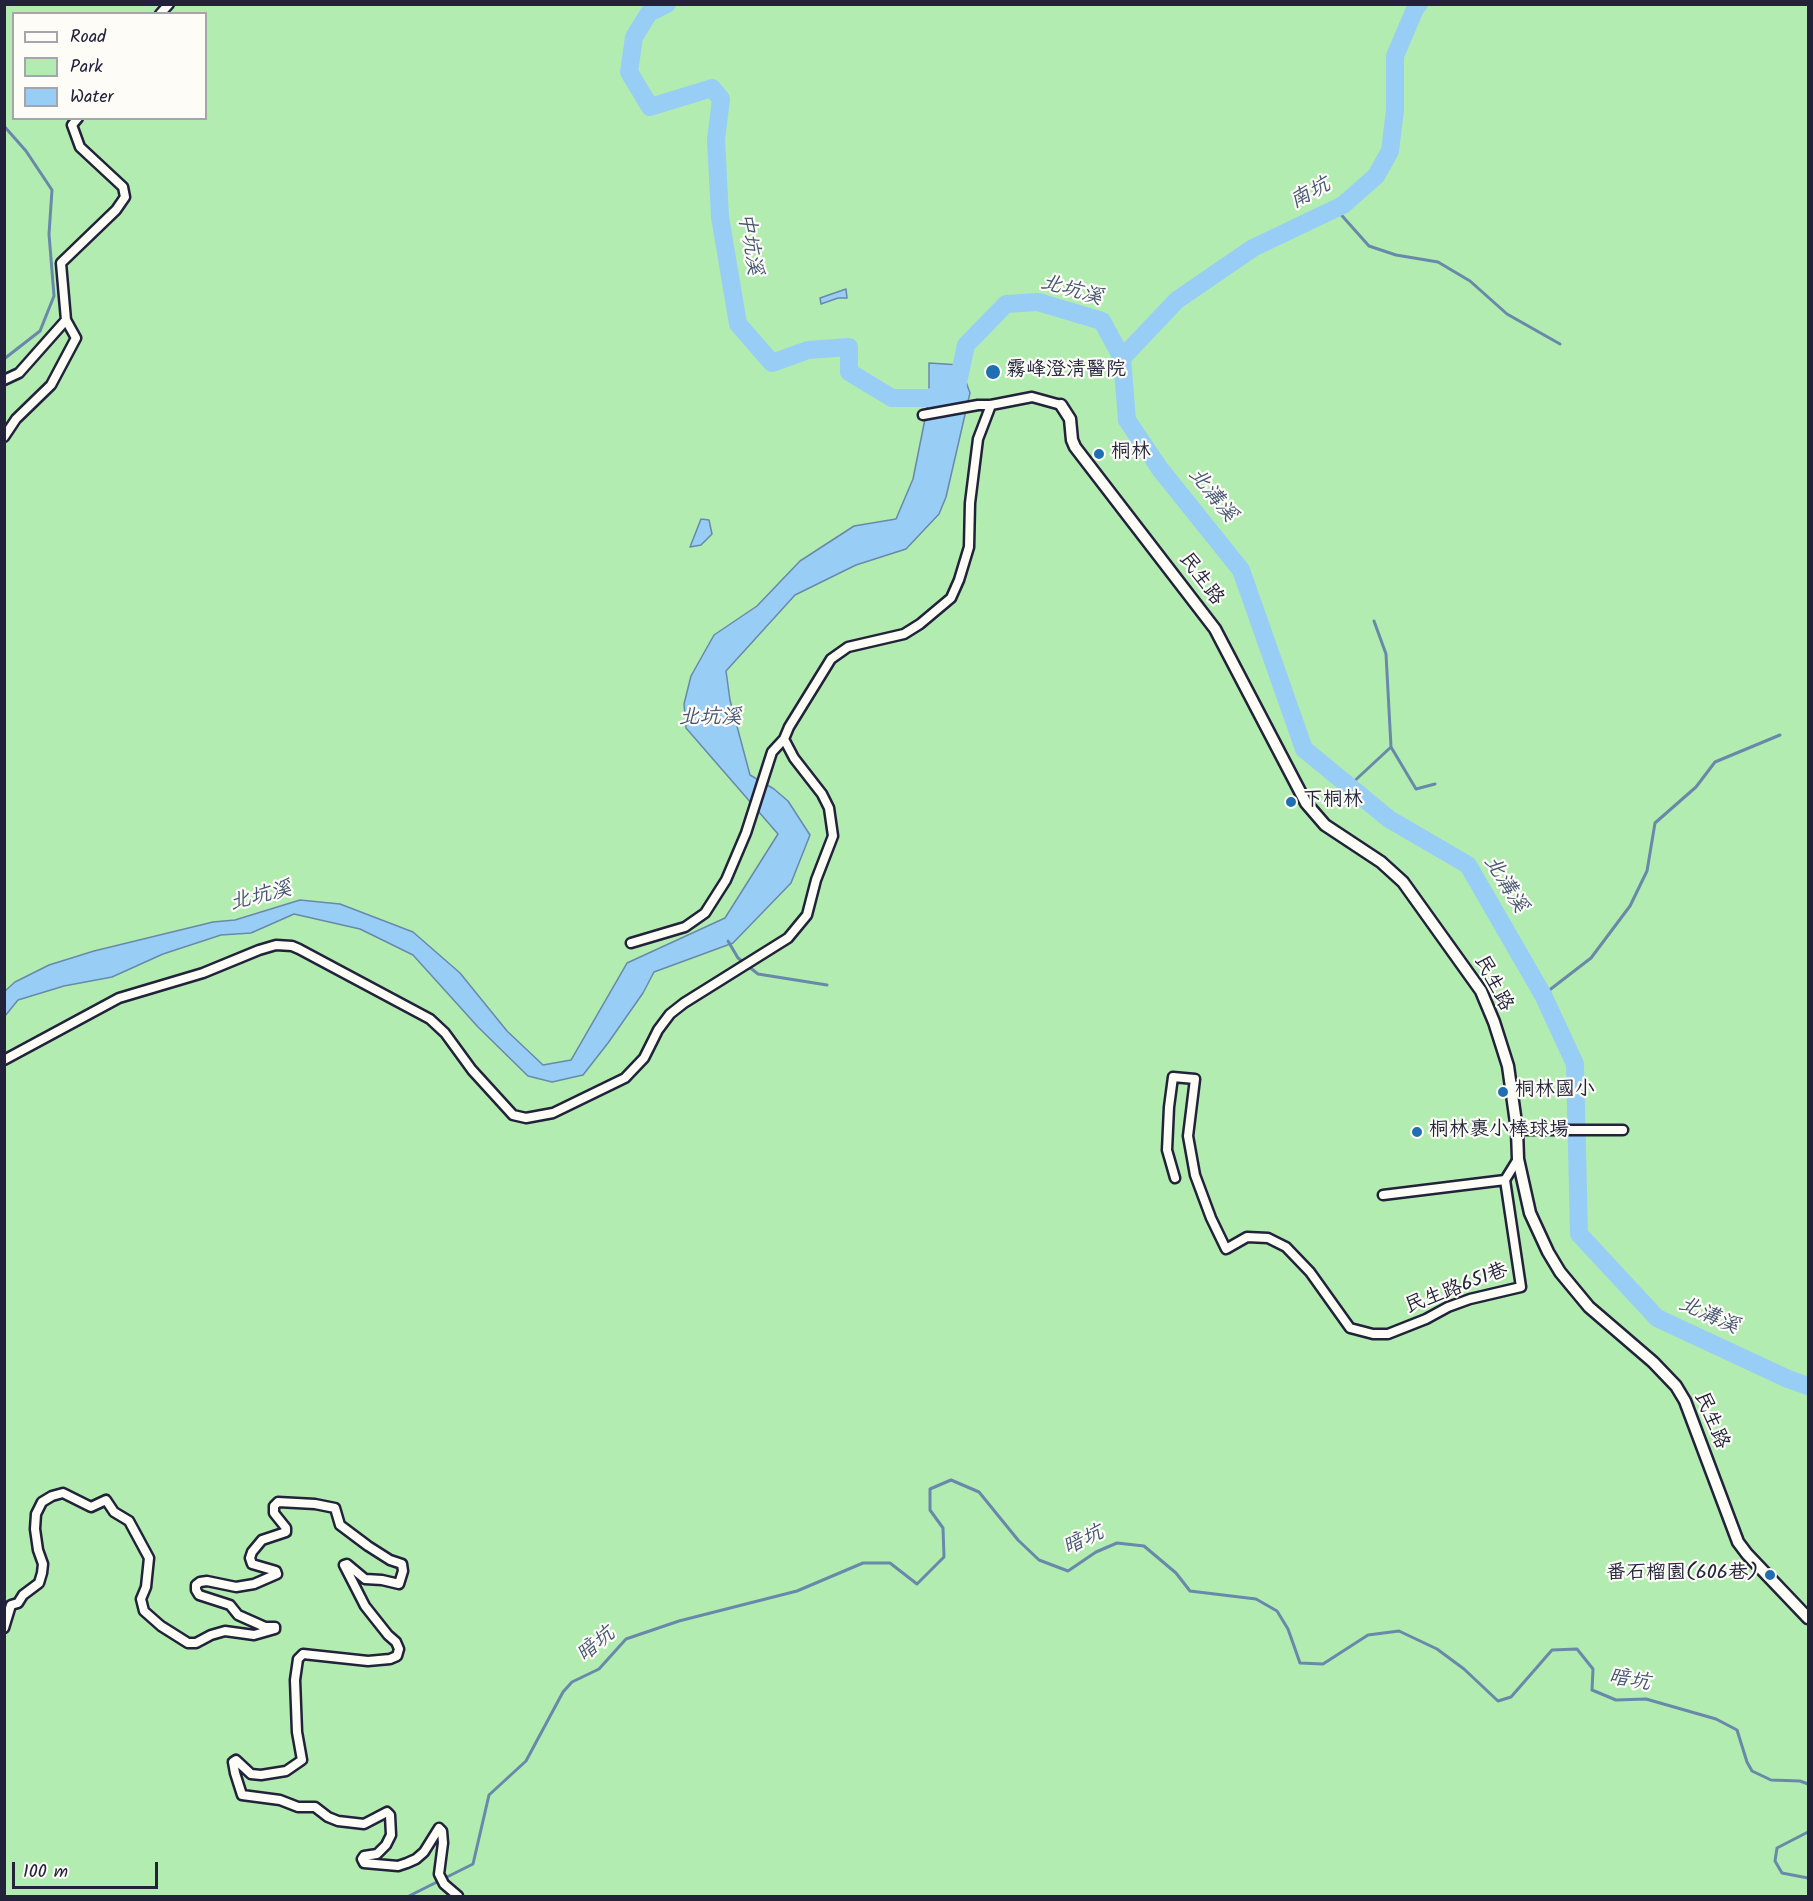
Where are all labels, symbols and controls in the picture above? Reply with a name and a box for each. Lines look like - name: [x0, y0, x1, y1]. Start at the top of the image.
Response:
- legend: [12, 12, 207, 120]
- text: Road: [70, 23, 106, 52]
- text: Park: [70, 53, 103, 82]
- text: Water: [70, 83, 114, 112]
- water label: 南坑: [1287, 174, 1335, 216]
- water label: 中坑溪: [731, 211, 765, 277]
- water label: 北坑溪: [1037, 271, 1105, 313]
- place label: 霧峰澄清醫院: [1006, 360, 1126, 384]
- marker: 霧峰澄清醫院: [984, 363, 1002, 381]
- place label: 桐林: [1111, 442, 1151, 466]
- marker: 桐林: [1092, 447, 1106, 461]
- water label: 北溝溪: [1181, 464, 1241, 528]
- street label: 民生路: [1172, 549, 1228, 611]
- water label: 北坑溪: [679, 706, 741, 732]
- place label: 下桐林: [1303, 790, 1363, 814]
- marker: 下桐林: [1284, 795, 1298, 809]
- water label: 北溝溪: [1477, 852, 1531, 918]
- water label: 北坑溪: [227, 878, 295, 918]
- street label: 民生路: [1467, 952, 1517, 1016]
- place label: 桐林國小: [1515, 1080, 1595, 1104]
- marker: 桐林國小: [1496, 1085, 1510, 1099]
- place label: 桐林裹小棒球場: [1429, 1120, 1569, 1144]
- marker: 桐林裹小棒球場: [1410, 1125, 1424, 1139]
- street label: 民生路651巷: [1402, 1259, 1512, 1321]
- water label: 北溝溪: [1674, 1293, 1742, 1341]
- street label: 民生路: [1687, 1389, 1733, 1453]
- water label: 暗坑: [1060, 1522, 1108, 1562]
- place label: 番石榴園(606巷): [1606, 1563, 1758, 1587]
- marker: 番石榴園(606巷): [1763, 1568, 1777, 1582]
- water label: 暗坑: [573, 1623, 621, 1669]
- water label: 暗坑: [1606, 1666, 1652, 1698]
- scale bar: [15, 1850, 160, 1888]
- text: 100 m: [23, 1858, 68, 1887]

